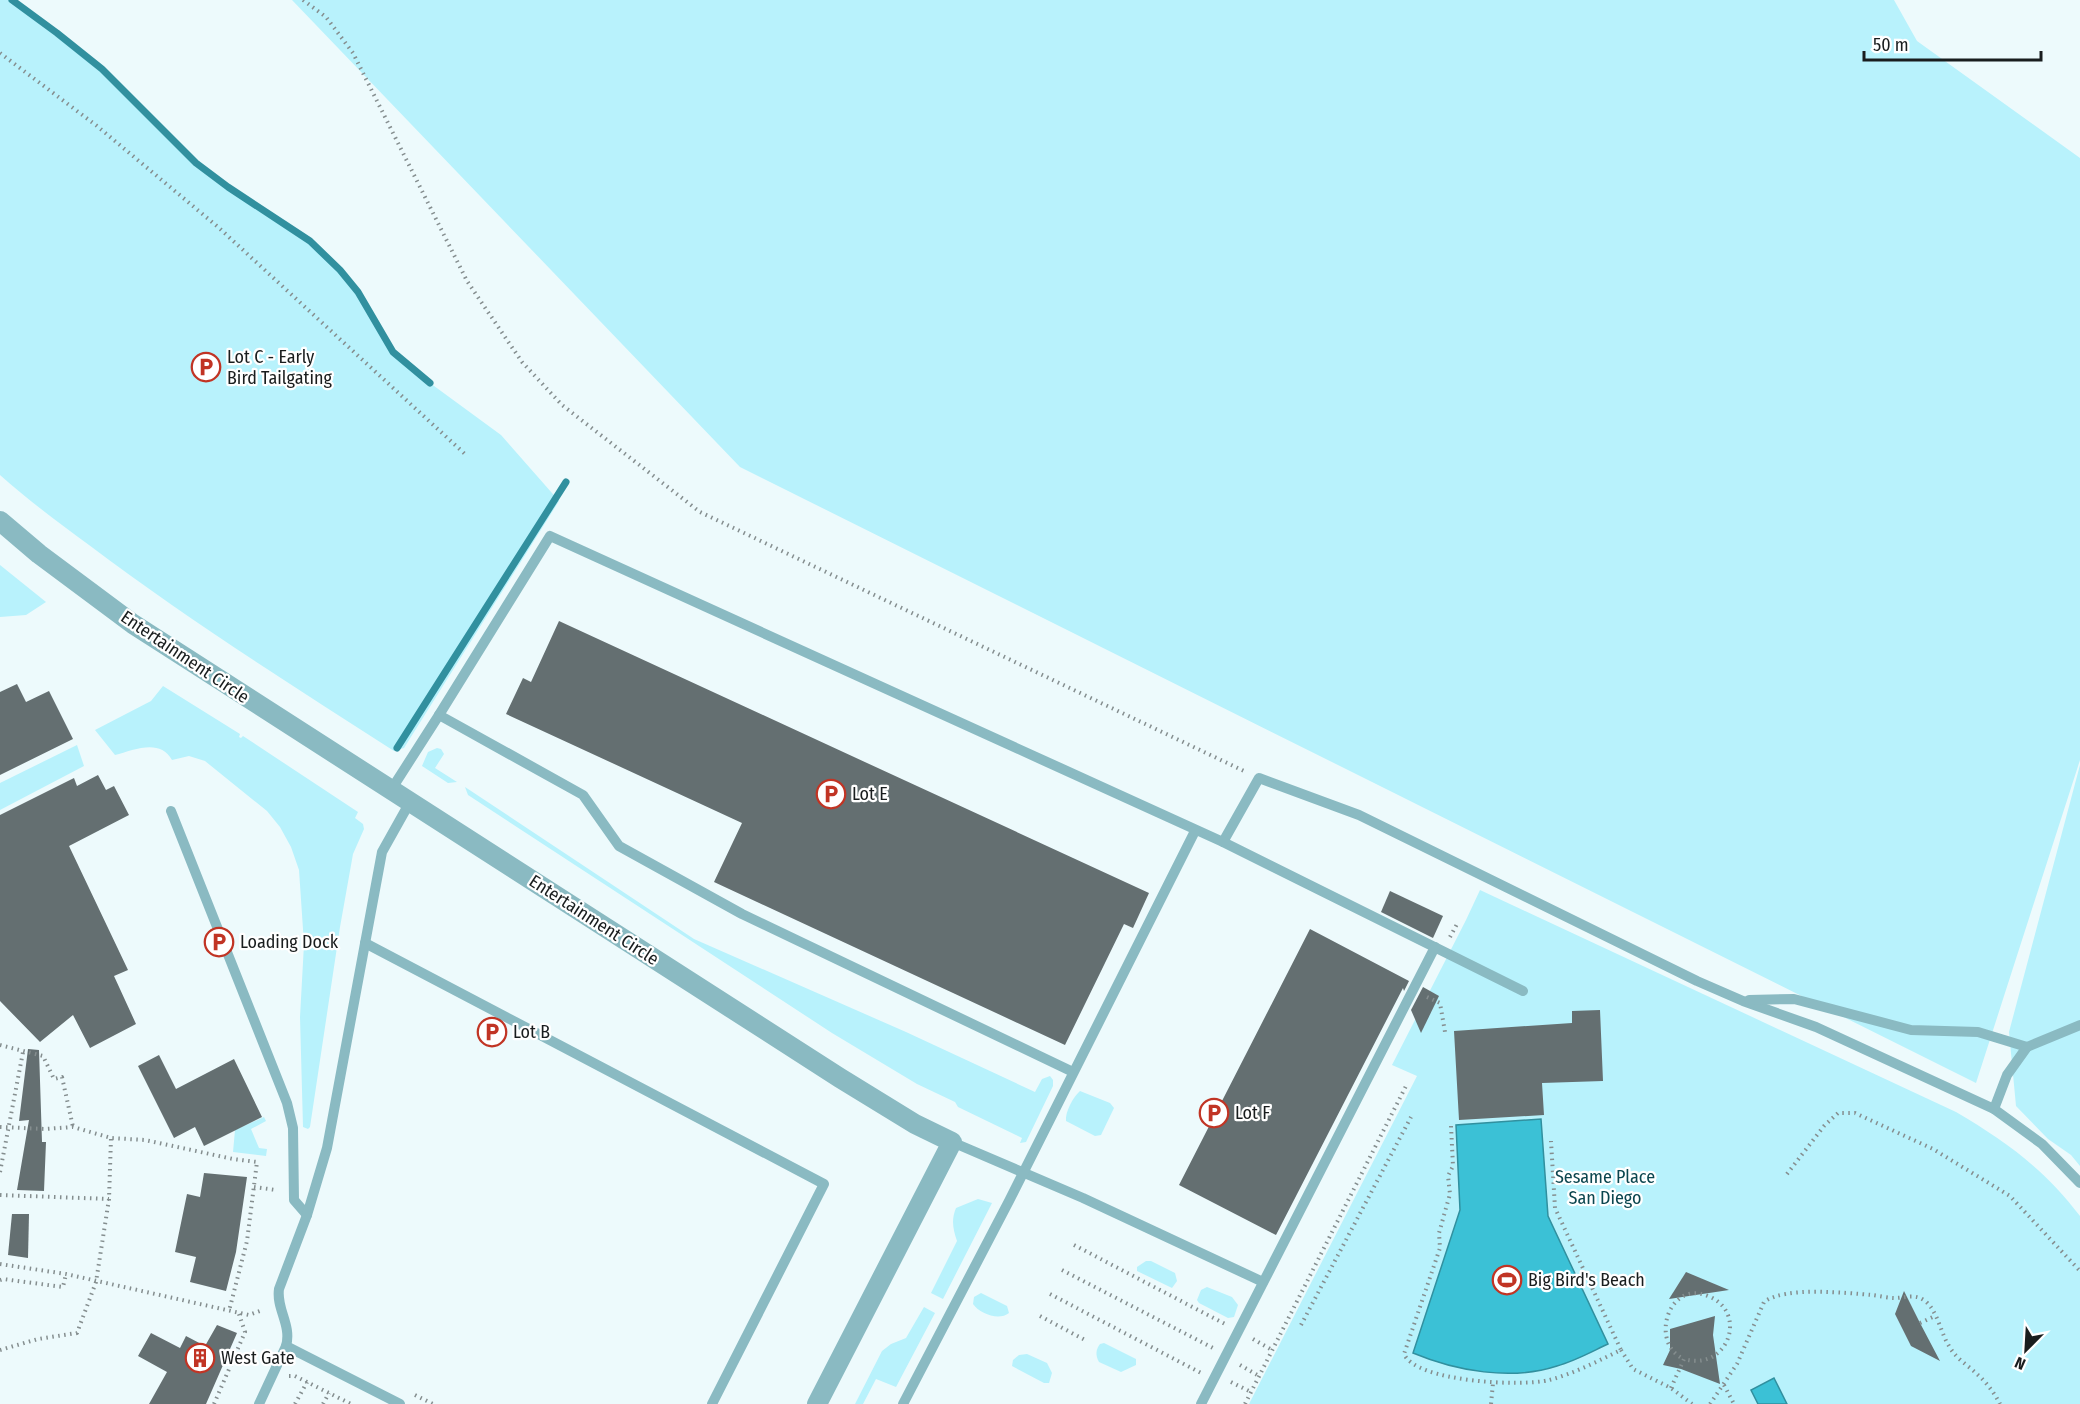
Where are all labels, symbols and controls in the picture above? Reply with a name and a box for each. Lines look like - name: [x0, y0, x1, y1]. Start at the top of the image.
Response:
- scale bar: [1864, 24, 2041, 62]
- text: 50 m: [1873, 34, 1909, 56]
- place label: Lot C - Early Bird Tailgating: [227, 346, 332, 389]
- parking icon: Lot C - Early Bird Tailgating: [190, 351, 222, 383]
- street label: Entertainment Circle: [117, 606, 253, 708]
- parking icon: Lot E: [815, 778, 847, 810]
- place label: Lot E: [852, 783, 888, 805]
- street label: Entertainment Circle: [525, 870, 663, 970]
- parking icon: Loading Dock: [203, 926, 235, 958]
- place label: Loading Dock: [240, 931, 339, 953]
- parking icon: Lot B: [476, 1016, 508, 1048]
- place label: Lot B: [513, 1021, 550, 1043]
- parking icon: Lot F: [1198, 1097, 1230, 1129]
- place label: Lot F: [1235, 1102, 1270, 1124]
- park label: Sesame Place San Diego: [1555, 1166, 1655, 1209]
- sports icon: Big Bird's Beach: [1491, 1264, 1523, 1296]
- place label: Big Bird's Beach: [1528, 1269, 1645, 1291]
- north arrow: [1996, 1320, 2056, 1380]
- building icon: West Gate: [184, 1342, 216, 1374]
- place label: West Gate: [221, 1347, 295, 1369]
- text: N: [2012, 1353, 2028, 1374]

